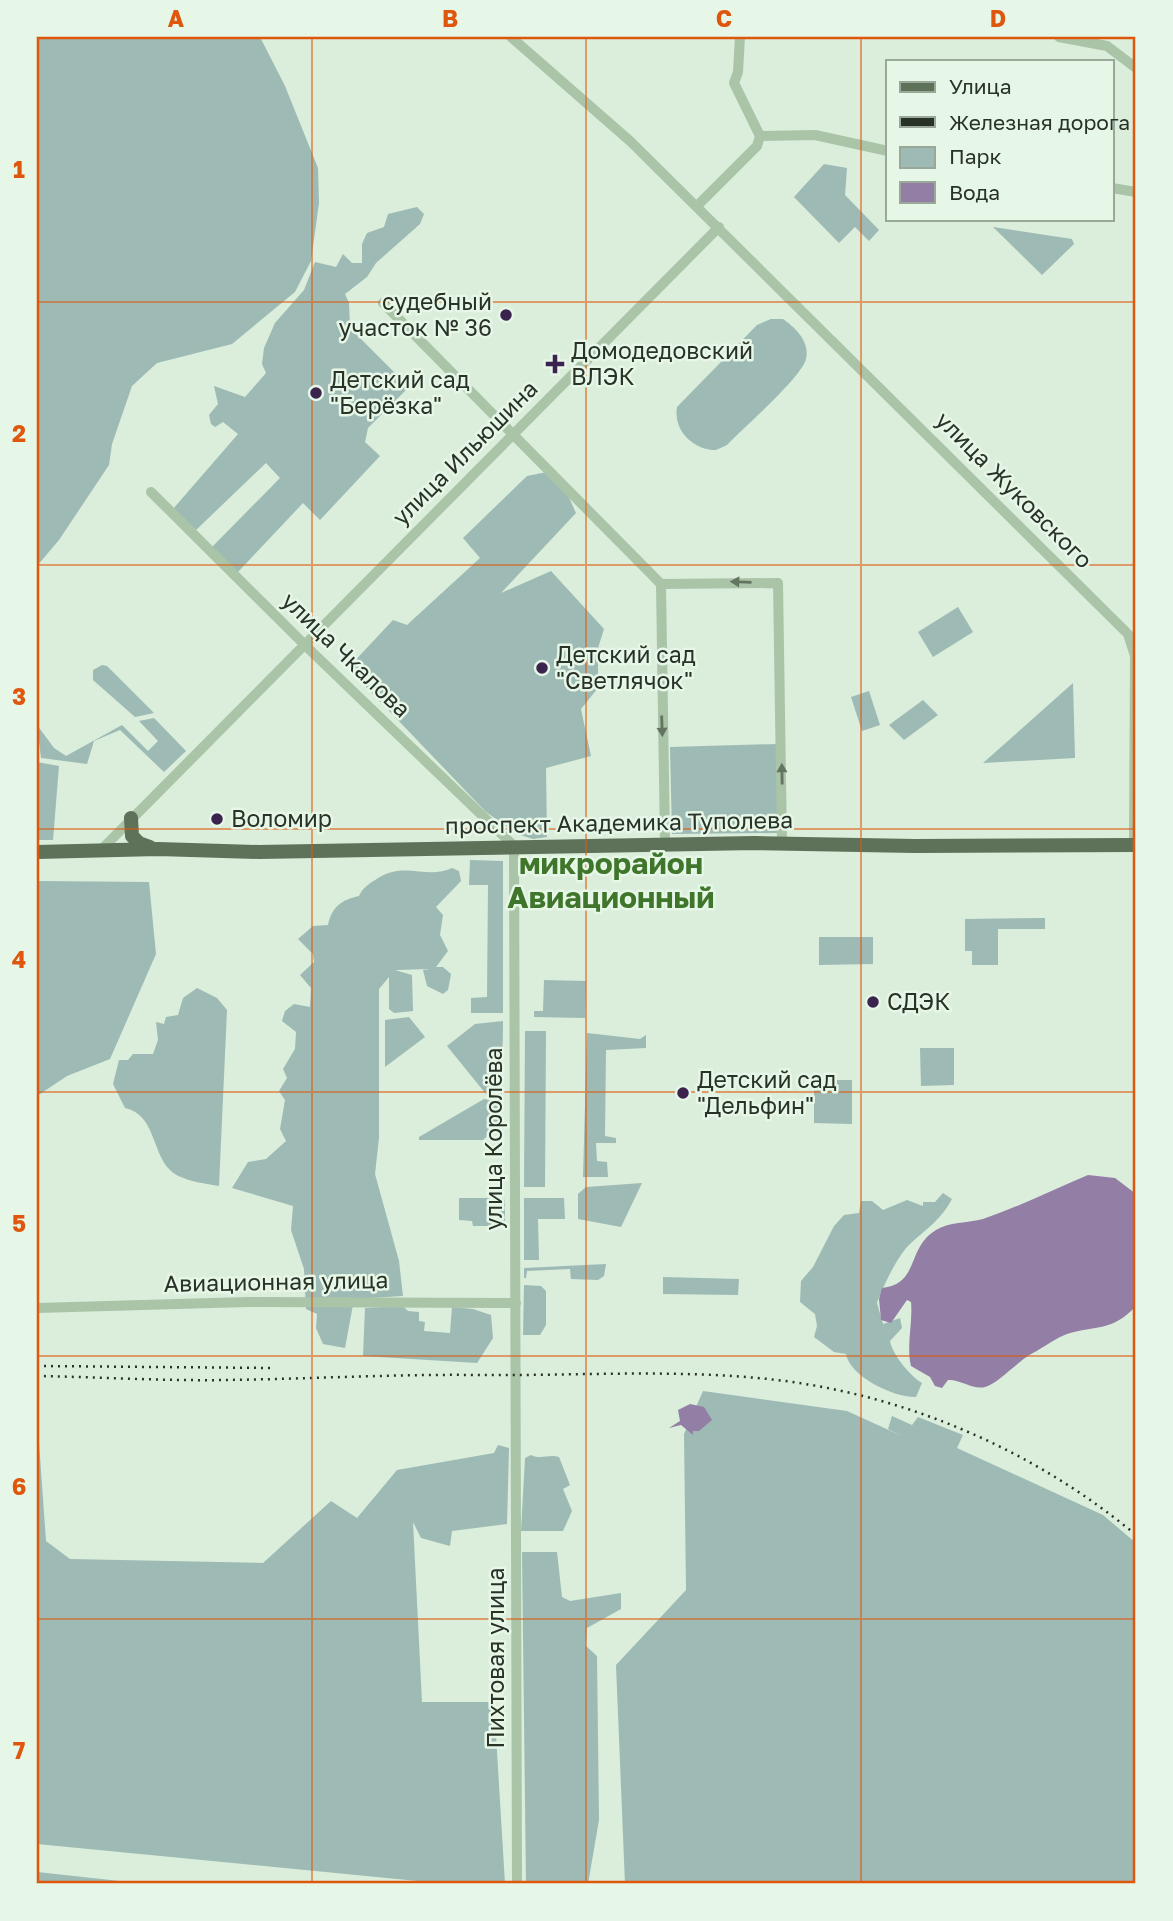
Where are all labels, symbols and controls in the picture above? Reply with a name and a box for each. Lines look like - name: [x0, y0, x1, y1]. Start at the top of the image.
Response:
- text: A: [168, 4, 185, 32]
- text: B: [442, 4, 458, 32]
- text: C: [716, 4, 732, 32]
- text: D: [990, 4, 1006, 32]
- legend: [886, 60, 1114, 220]
- text: Улица: [949, 73, 1012, 99]
- text: Железная дорога: [949, 109, 1130, 135]
- text: Парк: [949, 143, 1002, 169]
- text: 1: [13, 155, 25, 183]
- text: Вода: [949, 179, 1000, 205]
- place label: судебный участок № 36: [338, 287, 492, 341]
- marker: судебный участок № 36: [498, 307, 514, 323]
- place label: Домодедовский ВЛЭК: [571, 336, 753, 390]
- marker: Домодедовский ВЛЭК: [545, 354, 565, 374]
- place label: Детский сад "Берёзка": [330, 365, 470, 419]
- street label: улица Ильюшина: [386, 374, 543, 531]
- marker: Детский сад "Берёзка": [308, 385, 324, 401]
- street label: улица Жуковского: [931, 405, 1099, 573]
- text: 2: [12, 419, 26, 447]
- one-way arrow: [730, 577, 752, 588]
- street label: улица Чкалова: [277, 586, 417, 723]
- place label: Детский сад "Светлячок": [556, 640, 696, 694]
- marker: Детский сад "Светлячок": [534, 660, 550, 676]
- text: 3: [12, 682, 26, 710]
- one-way arrow: [656, 715, 667, 737]
- one-way arrow: [776, 763, 788, 785]
- place label: Воломир: [231, 804, 332, 832]
- street label: проспект Академика Туполева: [445, 805, 793, 839]
- marker: Воломир: [209, 811, 225, 827]
- district label: микрорайон Авиационный: [507, 845, 715, 915]
- text: 4: [12, 945, 26, 973]
- place label: СДЭК: [887, 987, 950, 1015]
- marker: СДЭК: [865, 994, 881, 1010]
- street label: улица Королёва: [479, 1047, 507, 1231]
- place label: Детский сад "Дельфин": [697, 1065, 837, 1119]
- marker: Детский сад "Дельфин": [675, 1085, 691, 1101]
- text: 5: [12, 1209, 26, 1237]
- street label: Авиационная улица: [163, 1265, 389, 1297]
- text: 6: [12, 1472, 26, 1500]
- street label: Пихтовая улица: [481, 1567, 509, 1749]
- text: 7: [13, 1736, 25, 1764]

